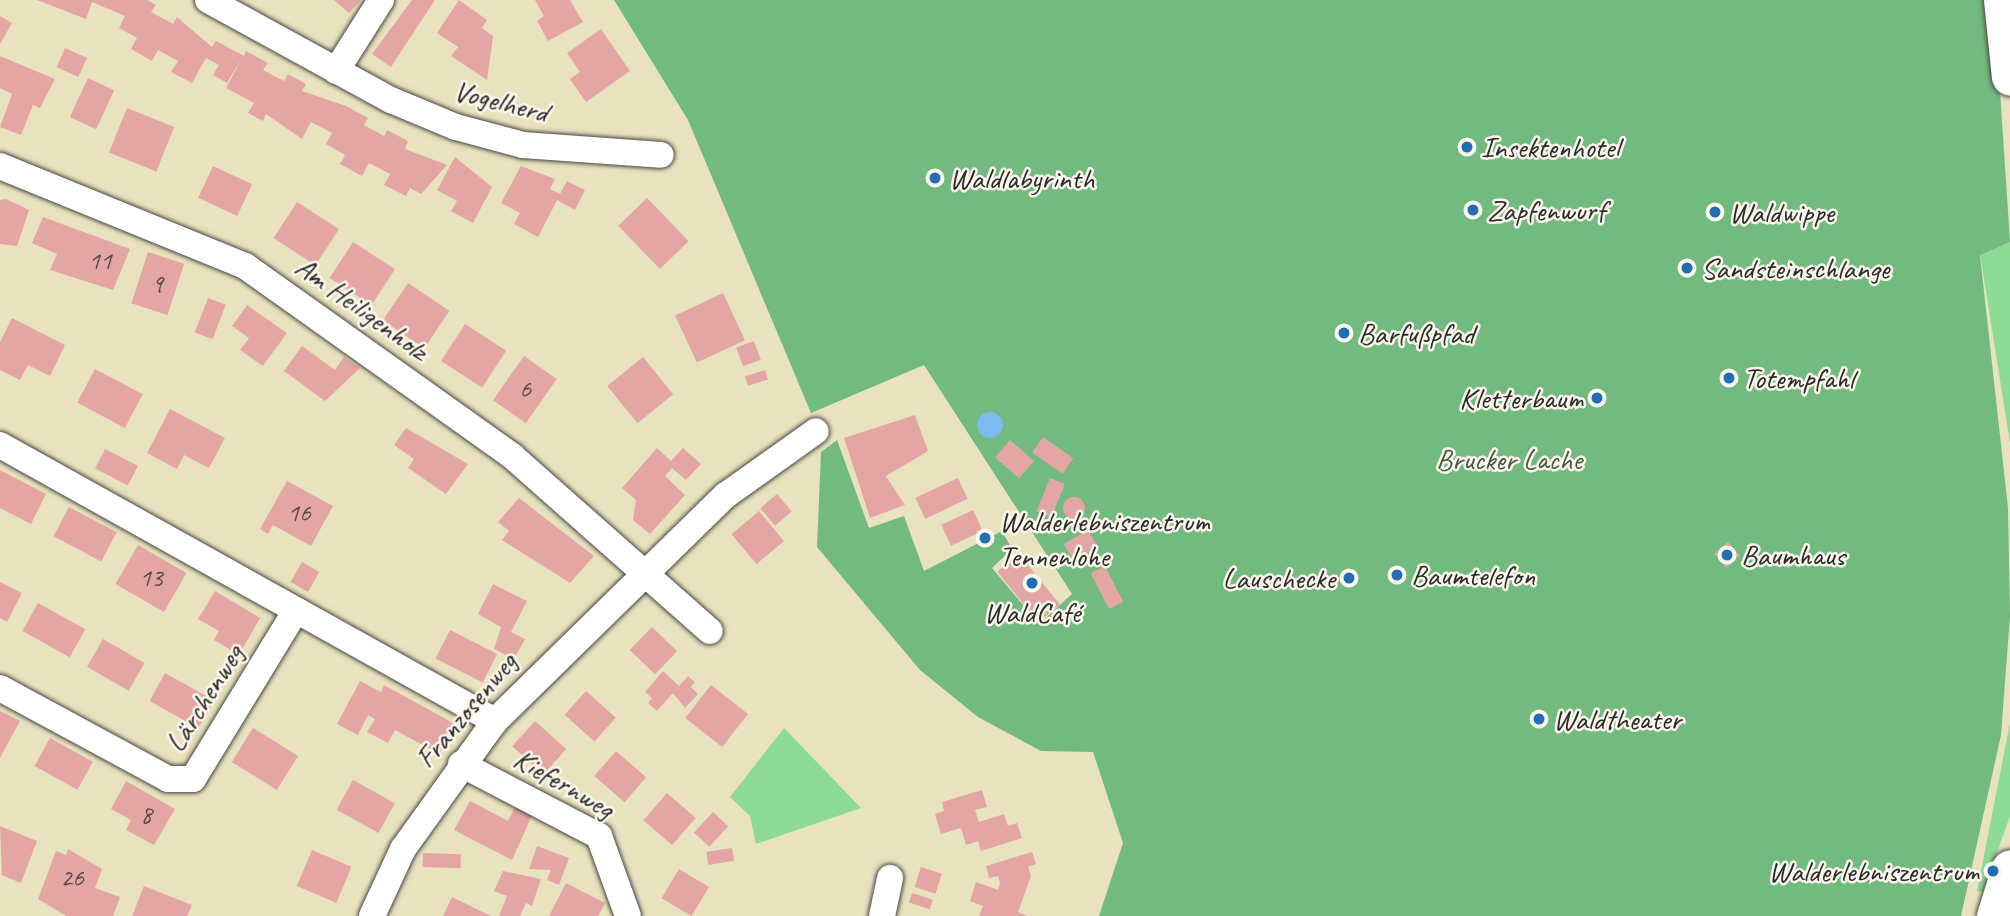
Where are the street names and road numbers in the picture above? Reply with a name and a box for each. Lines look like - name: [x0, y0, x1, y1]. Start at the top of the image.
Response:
- street label: Vogelherd: [450, 72, 552, 130]
- street label: Am Heiligenholz: [289, 248, 435, 368]
- street label: Lärchenweg: [157, 638, 251, 758]
- street label: Franzosenweg: [407, 645, 525, 775]
- street label: Kiefernweg: [508, 740, 620, 826]

